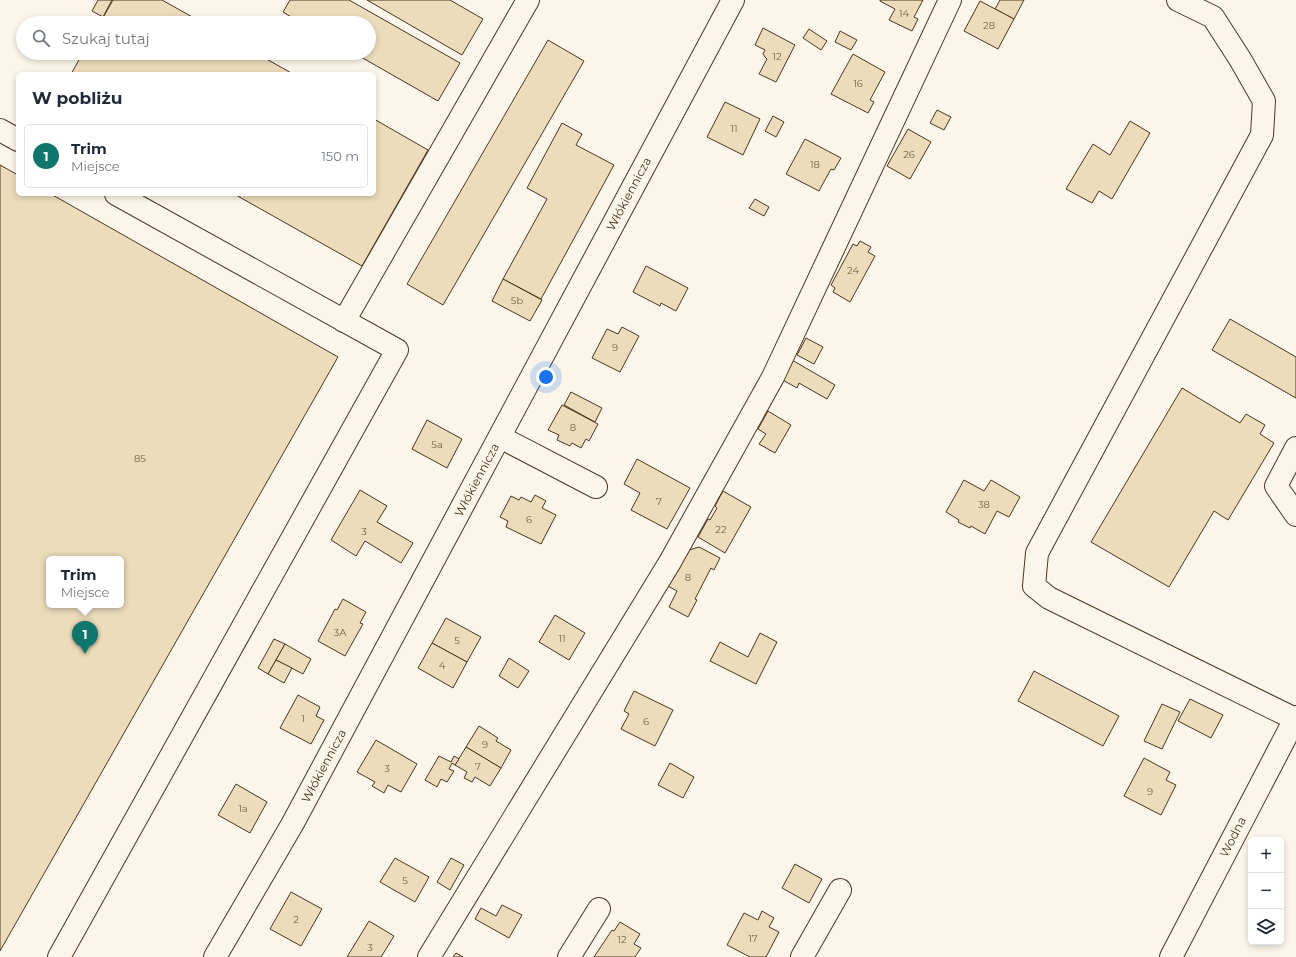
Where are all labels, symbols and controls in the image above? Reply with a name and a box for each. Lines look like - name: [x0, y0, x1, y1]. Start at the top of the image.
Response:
- house number: 14: [899, 7, 909, 20]
- search box: [16, 16, 376, 60]
- house number: 28: [983, 19, 995, 32]
- icon: search: [30, 27, 52, 49]
- text: Szukaj tutaj: [62, 29, 150, 48]
- house number: 12: [772, 50, 782, 63]
- house number: 16: [853, 77, 863, 90]
- text: W pobliżu: [32, 88, 122, 108]
- house number: 11: [730, 122, 738, 135]
- text: Trim: [71, 139, 107, 158]
- text: 1: [43, 148, 49, 164]
- text: 150 m: [321, 148, 359, 164]
- house number: 26: [903, 148, 915, 161]
- street label: Włókiennicza: [603, 154, 654, 233]
- text: Miejsce: [71, 158, 120, 174]
- house number: 18: [810, 158, 820, 171]
- house number: 24: [847, 264, 859, 277]
- house number: 5b: [511, 294, 523, 307]
- house number: 9: [612, 341, 618, 354]
- your location: [536, 367, 556, 387]
- house number: 8: [570, 421, 576, 434]
- house number: 5a: [431, 438, 443, 451]
- street label: Włókiennicza: [451, 440, 502, 519]
- house number: 85: [134, 452, 146, 465]
- house number: 7: [656, 495, 662, 508]
- house number: 38: [978, 498, 990, 511]
- house number: 6: [526, 513, 532, 526]
- house number: 22: [715, 523, 727, 536]
- house number: 3: [361, 525, 367, 538]
- popup: [46, 556, 124, 608]
- text: Trim: [61, 565, 96, 584]
- house number: 8: [685, 571, 691, 584]
- text: Miejsce: [61, 584, 109, 600]
- pin: 1: [72, 621, 98, 654]
- house number: 3A: [334, 626, 347, 639]
- house number: 11: [558, 632, 566, 645]
- house number: 5: [454, 634, 460, 647]
- house number: 4: [439, 659, 446, 672]
- house number: 1: [301, 712, 305, 725]
- house number: 6: [643, 715, 649, 728]
- street label: Włókiennicza: [298, 726, 349, 805]
- house number: 9: [482, 738, 488, 751]
- house number: 7: [475, 760, 481, 773]
- house number: 3: [384, 762, 390, 775]
- house number: 9: [1147, 785, 1153, 798]
- house number: 1a: [238, 802, 248, 815]
- street label: Wodna: [1216, 814, 1249, 860]
- map controls: [1248, 837, 1284, 945]
- button: +: [1248, 837, 1284, 873]
- button: −: [1248, 873, 1284, 909]
- house number: 5: [402, 874, 408, 887]
- button: layers: [1248, 909, 1284, 945]
- house number: 2: [293, 913, 299, 926]
- house number: 17: [748, 932, 758, 945]
- house number: 12: [617, 933, 627, 946]
- house number: 3: [367, 941, 373, 954]

